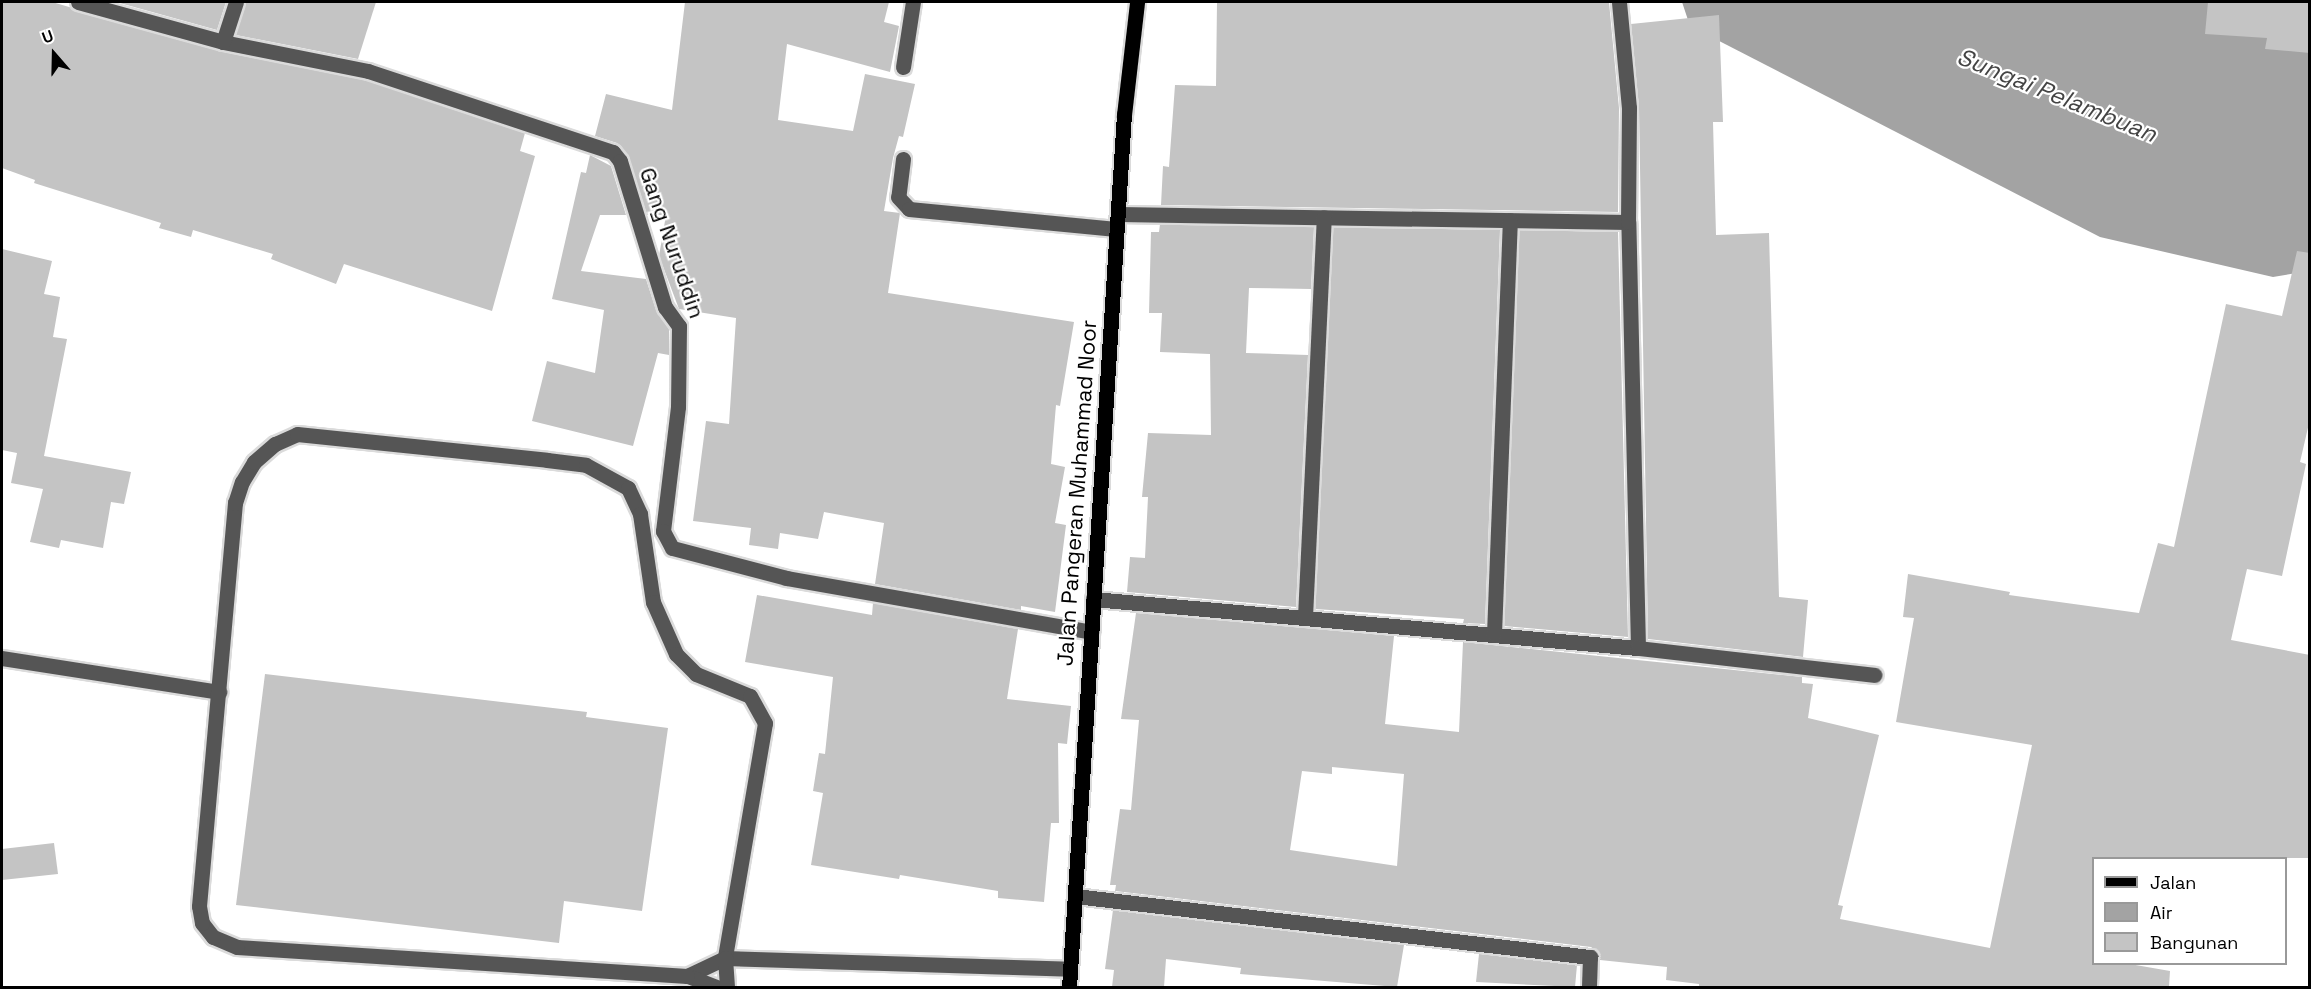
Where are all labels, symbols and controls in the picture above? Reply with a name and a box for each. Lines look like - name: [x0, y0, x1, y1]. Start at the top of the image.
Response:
- north arrow: [24, 24, 84, 84]
- text: U: [39, 25, 56, 48]
- water label: Sungai Pelambuan: [1953, 42, 2161, 148]
- street label: Gang Nuruddin: [634, 164, 710, 322]
- street label: Jalan Pangeran Muhammad Noor: [1052, 319, 1102, 667]
- legend: [2092, 857, 2287, 965]
- text: Jalan: [2150, 871, 2196, 894]
- text: Air: [2150, 901, 2173, 924]
- text: Bangunan: [2150, 931, 2238, 954]

